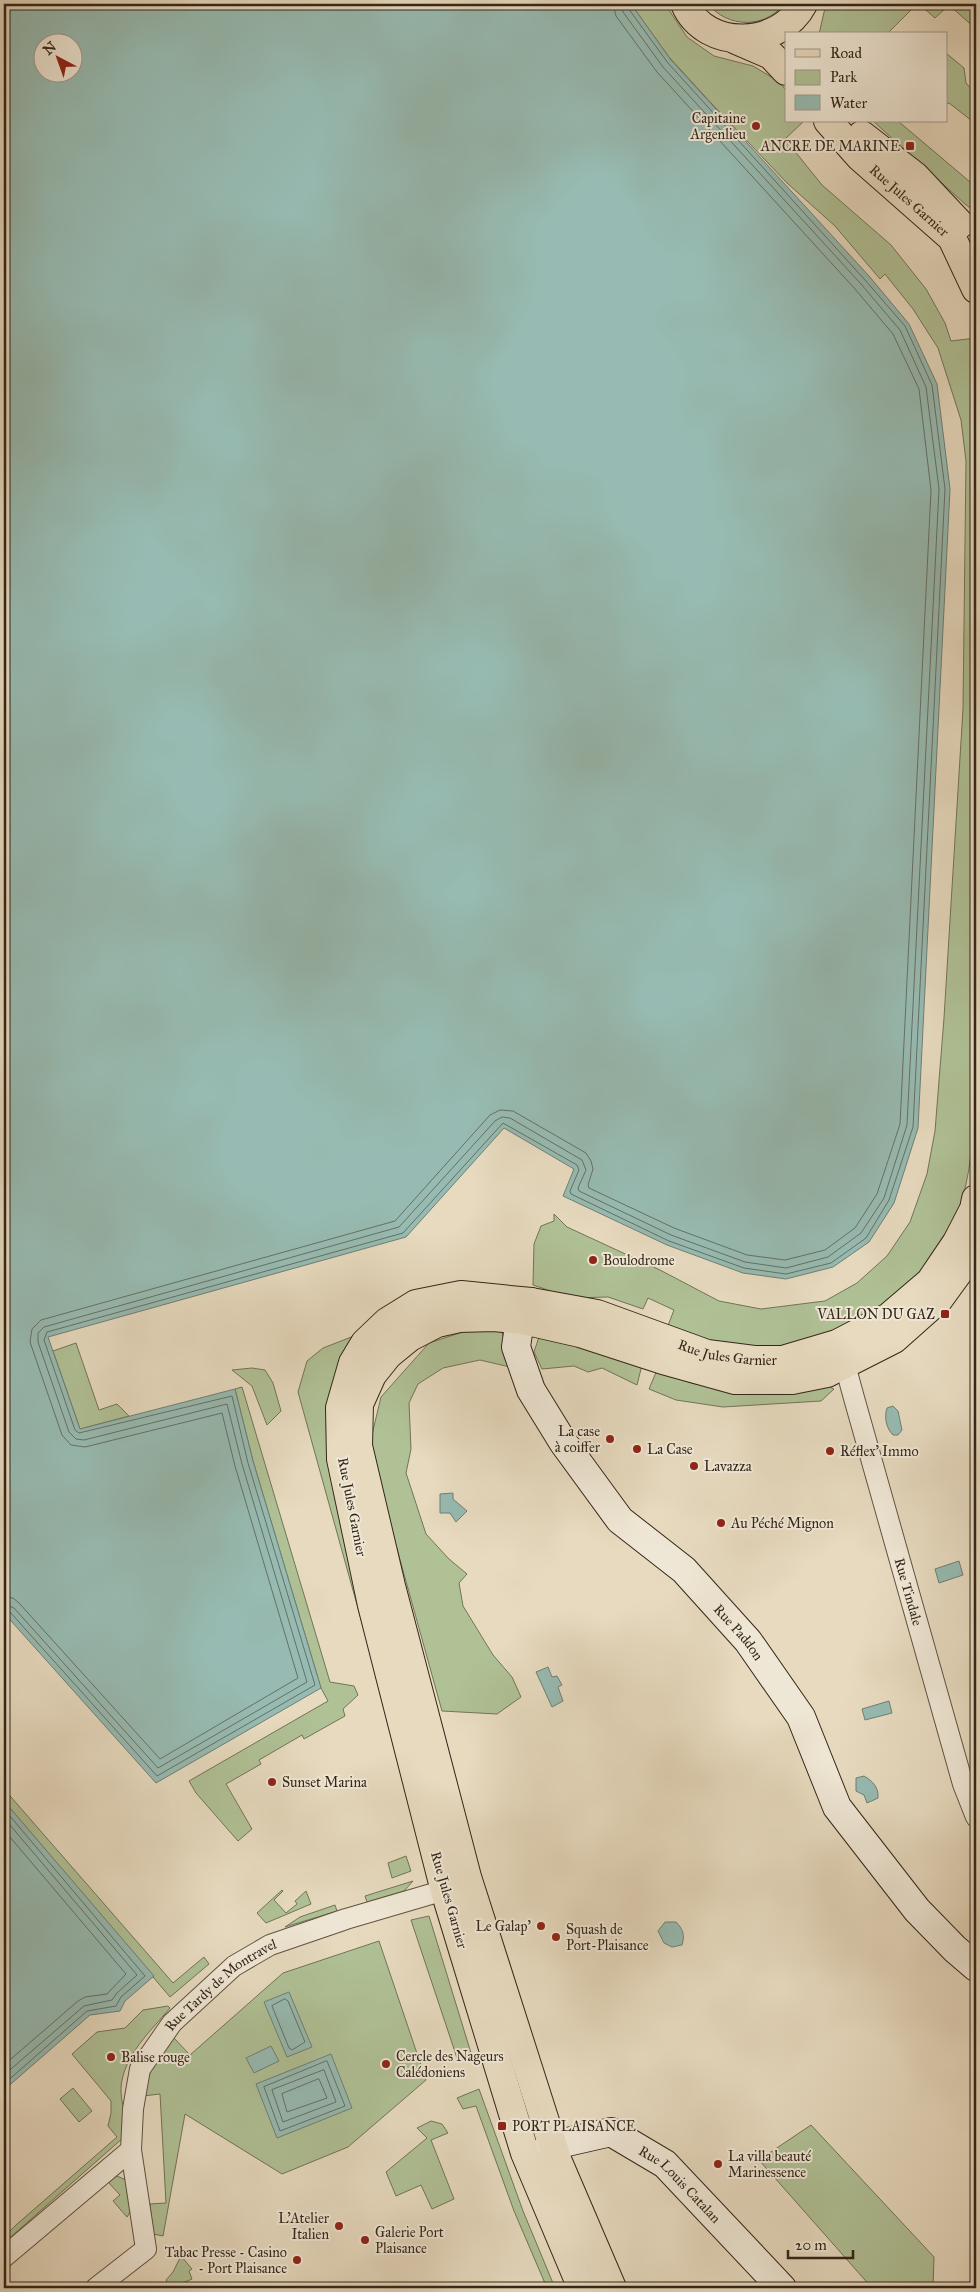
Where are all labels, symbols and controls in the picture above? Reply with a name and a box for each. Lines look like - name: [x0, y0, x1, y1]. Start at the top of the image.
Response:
- north arrow: [32, 32, 82, 82]
- legend: [785, 32, 948, 122]
- text: N: [40, 38, 60, 59]
- text: Road: [830, 44, 862, 62]
- text: Park: [830, 68, 857, 86]
- text: Water: [830, 94, 867, 112]
- place label: Capitaine Argenlieu: [690, 110, 747, 143]
- marker: Capitaine Argenlieu: [750, 120, 762, 132]
- place label: ANCRE DE MARINE: [760, 138, 900, 155]
- marker: ANCRE DE MARINE: [904, 140, 916, 152]
- street label: Rue Jules Garnier: [866, 161, 953, 241]
- place label: Boulodrome: [603, 1252, 675, 1269]
- marker: Boulodrome: [587, 1254, 599, 1266]
- place label: VALLON DU GAZ: [816, 1306, 935, 1323]
- marker: VALLON DU GAZ: [939, 1308, 951, 1320]
- street label: Rue Jules Garnier: [676, 1336, 778, 1369]
- place label: La case à coiffer: [555, 1423, 601, 1456]
- marker: La case à coiffer: [604, 1433, 616, 1445]
- place label: La Case: [647, 1441, 693, 1458]
- marker: La Case: [631, 1443, 643, 1455]
- place label: Réflex' Immo: [840, 1443, 919, 1460]
- marker: Réflex' Immo: [824, 1445, 836, 1457]
- street label: Rue Jules Garnier: [333, 1456, 370, 1559]
- place label: Lavazza: [704, 1458, 752, 1475]
- marker: Lavazza: [688, 1460, 700, 1472]
- place label: Au Péché Mignon: [730, 1515, 834, 1532]
- marker: Au Péché Mignon: [715, 1517, 727, 1529]
- street label: Rue Tindale: [891, 1556, 926, 1628]
- street label: Rue Paddon: [710, 1600, 768, 1664]
- place label: Sunset Marina: [282, 1774, 367, 1791]
- marker: Sunset Marina: [266, 1776, 278, 1788]
- street label: Rue Jules Garnier: [426, 1849, 471, 1952]
- place label: Le Galap': [475, 1918, 532, 1935]
- marker: Le Galap': [535, 1920, 547, 1932]
- place label: Squash de Port-Plaisance: [566, 1921, 649, 1954]
- marker: Squash de Port-Plaisance: [550, 1931, 562, 1943]
- street label: Rue Tardy de Montravel: [161, 1935, 279, 2034]
- place label: Cercle des Nageurs Calédoniens: [396, 2048, 504, 2081]
- place label: Balise rouge: [121, 2049, 190, 2066]
- marker: Balise rouge: [105, 2051, 117, 2063]
- marker: Cercle des Nageurs Calédoniens: [380, 2058, 392, 2070]
- place label: PORT PLAISANCE: [512, 2118, 636, 2135]
- marker: PORT PLAISANCE: [496, 2120, 508, 2132]
- street label: Rue Louis Catalan: [636, 2142, 725, 2227]
- place label: La villa beauté Marinessence: [728, 2148, 811, 2181]
- marker: La villa beauté Marinessence: [712, 2158, 724, 2170]
- place label: L'Atelier Italien: [278, 2210, 330, 2243]
- marker: L'Atelier Italien: [333, 2220, 345, 2232]
- place label: Galerie Port Plaisance: [375, 2224, 444, 2257]
- scale bar: [788, 2227, 852, 2259]
- marker: Galerie Port Plaisance: [359, 2234, 371, 2246]
- text: 20 m: [795, 2236, 827, 2254]
- place label: Tabac Presse - Casino - Port Plaisance: [165, 2244, 287, 2277]
- marker: Tabac Presse - Casino - Port Plaisance: [291, 2254, 303, 2266]

